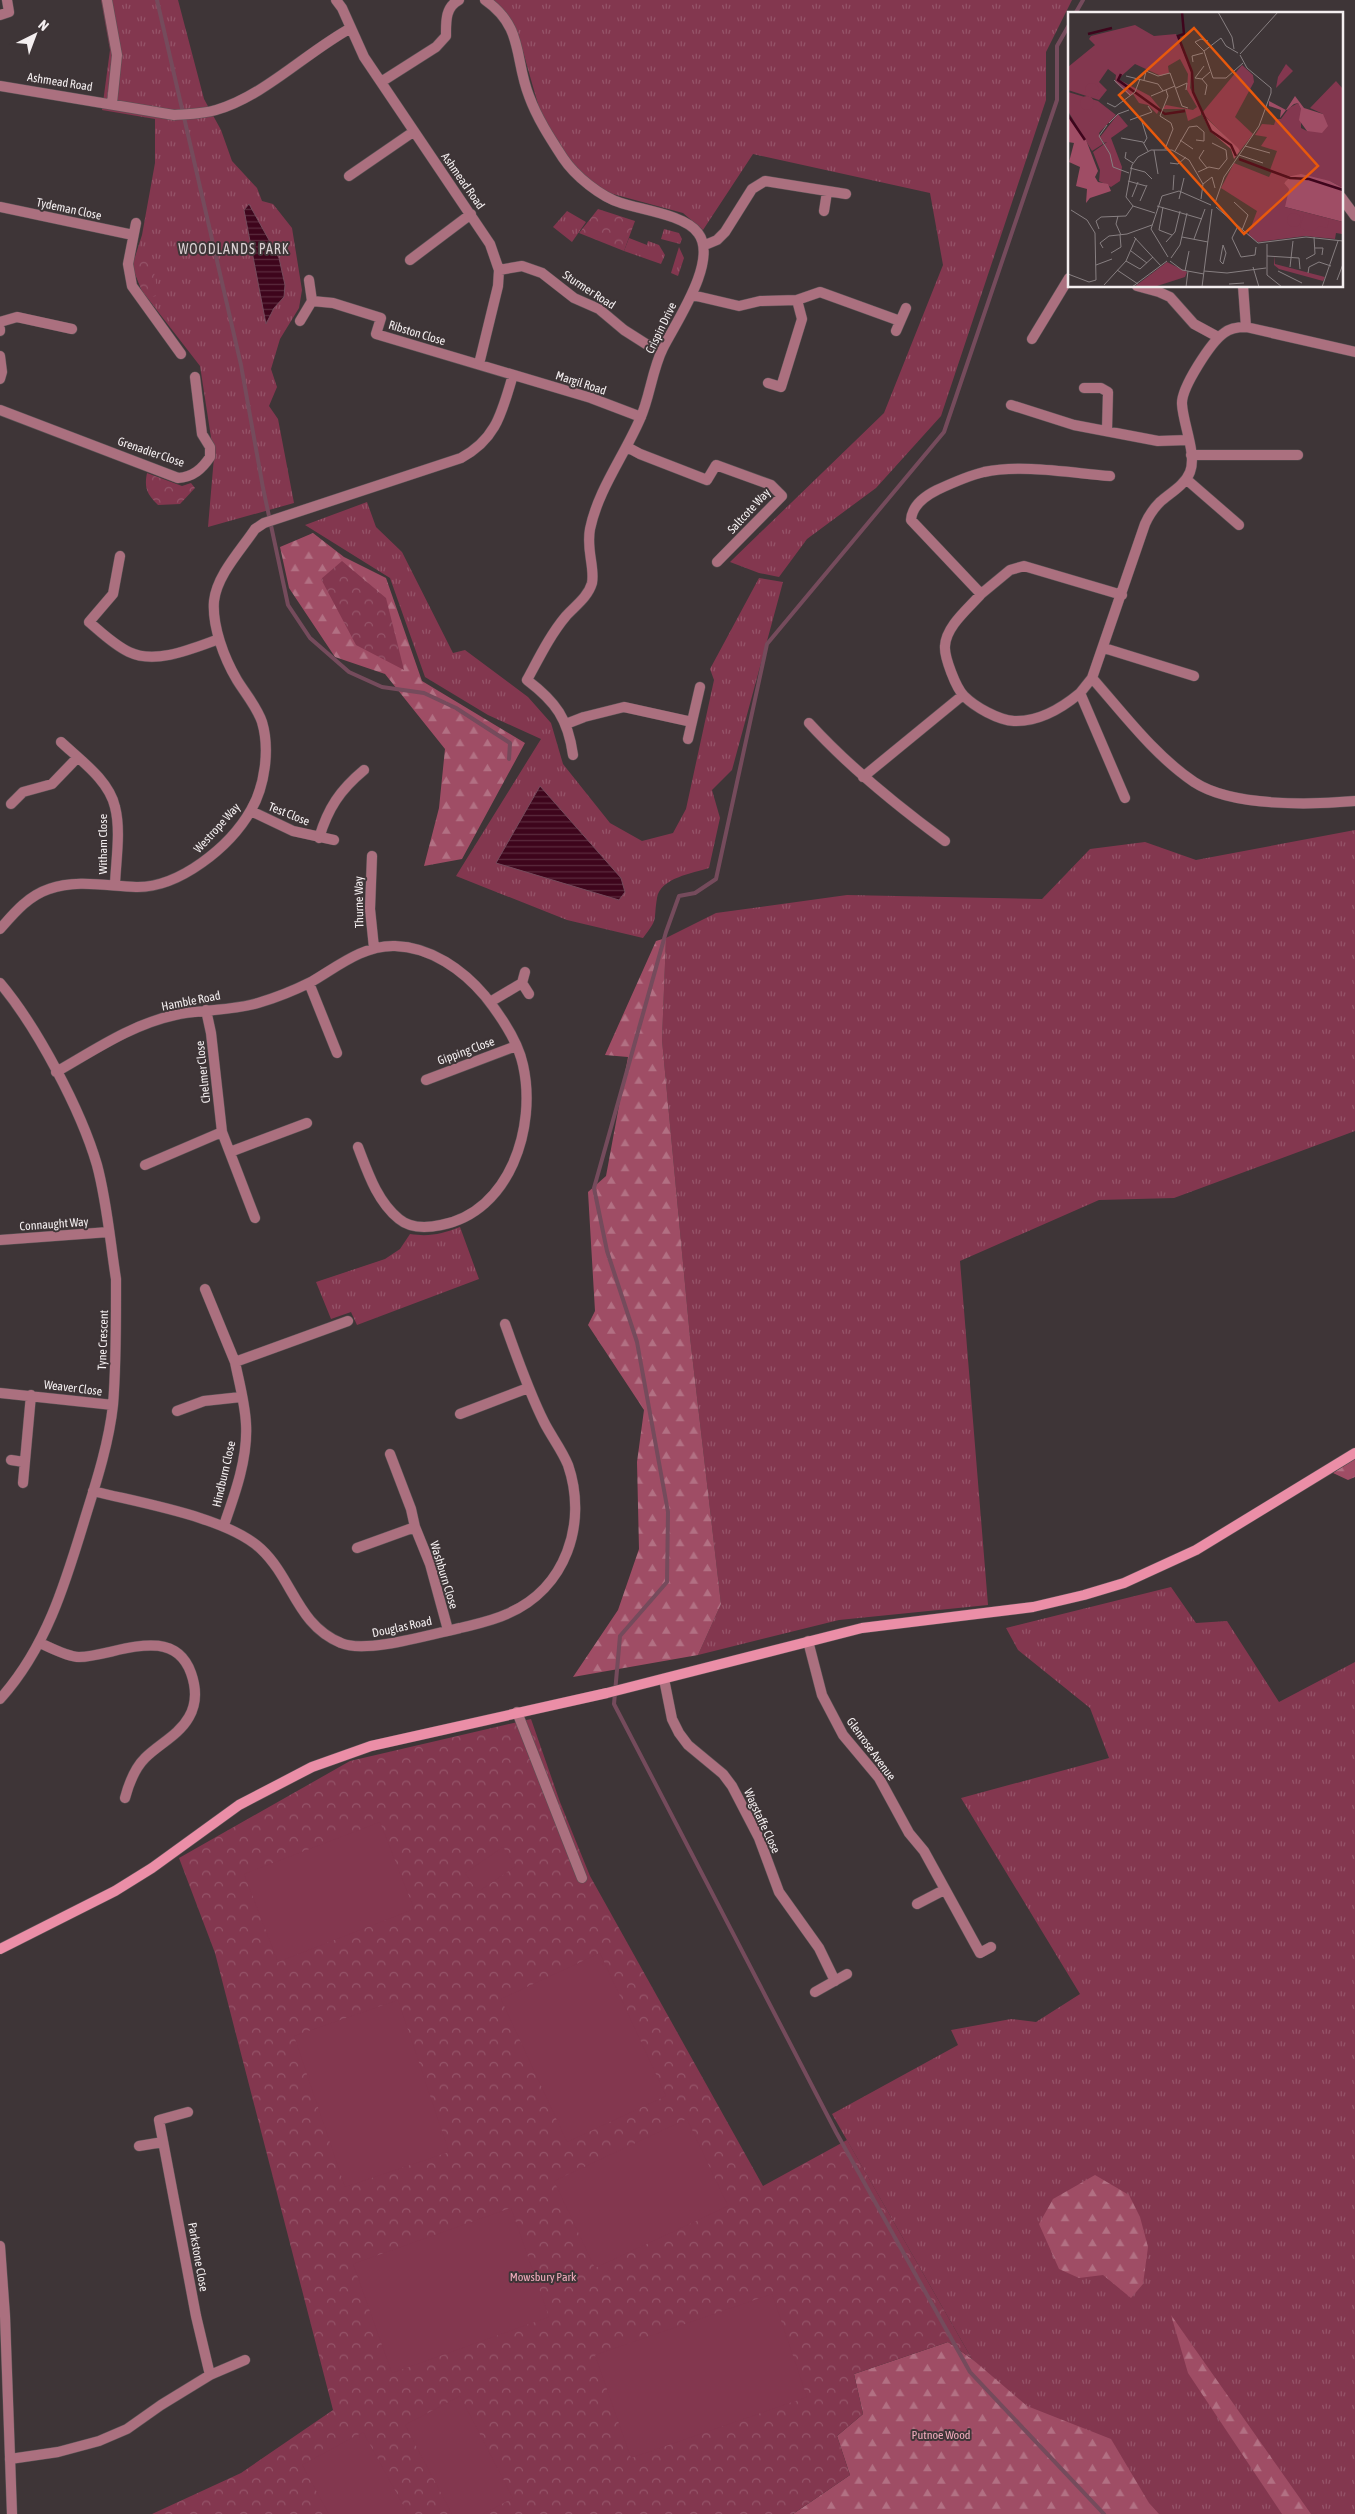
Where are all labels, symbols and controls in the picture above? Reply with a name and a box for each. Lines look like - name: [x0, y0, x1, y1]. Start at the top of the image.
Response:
- north arrow: [10, 10, 60, 60]
- inset map: [1068, 12, 1342, 288]
- text: N: [35, 17, 52, 34]
- street label: Ashmead Road: [26, 70, 94, 94]
- street label: Ashmead Road: [438, 150, 488, 212]
- street label: Tydeman Close: [35, 195, 103, 223]
- district label: WOODLANDS PARK: [178, 241, 290, 257]
- street label: Sturmer Road: [560, 268, 618, 312]
- street label: Crispin Drive: [643, 300, 679, 356]
- street label: Ribston Close: [387, 318, 447, 348]
- street label: Margil Road: [554, 368, 608, 398]
- street label: Grenadier Close: [116, 434, 186, 470]
- street label: Saltcote Way: [725, 486, 773, 536]
- street label: Test Close: [266, 799, 312, 829]
- street label: Westrope Way: [191, 800, 243, 856]
- street label: Witham Close: [96, 814, 110, 874]
- street label: Thurne Way: [352, 876, 366, 928]
- street label: Hamble Road: [160, 988, 222, 1014]
- street label: Gipping Close: [436, 1034, 496, 1068]
- street label: Chelmer Close: [193, 1040, 213, 1104]
- street label: Connaught Way: [19, 1215, 89, 1233]
- street label: Tyne Crescent: [95, 1309, 111, 1370]
- street label: Weaver Close: [43, 1377, 103, 1399]
- street label: Hindburn Close: [210, 1440, 238, 1508]
- street label: Washburn Close: [427, 1539, 461, 1611]
- street label: Douglas Road: [371, 1614, 433, 1640]
- street label: Glenrose Avenue: [843, 1715, 899, 1783]
- street label: Wagstaffe Close: [741, 1786, 783, 1856]
- street label: Parkstone Close: [185, 2221, 211, 2293]
- park label: Mowsbury Park: [510, 2270, 577, 2284]
- park label: Putnoe Wood: [912, 2428, 971, 2442]

